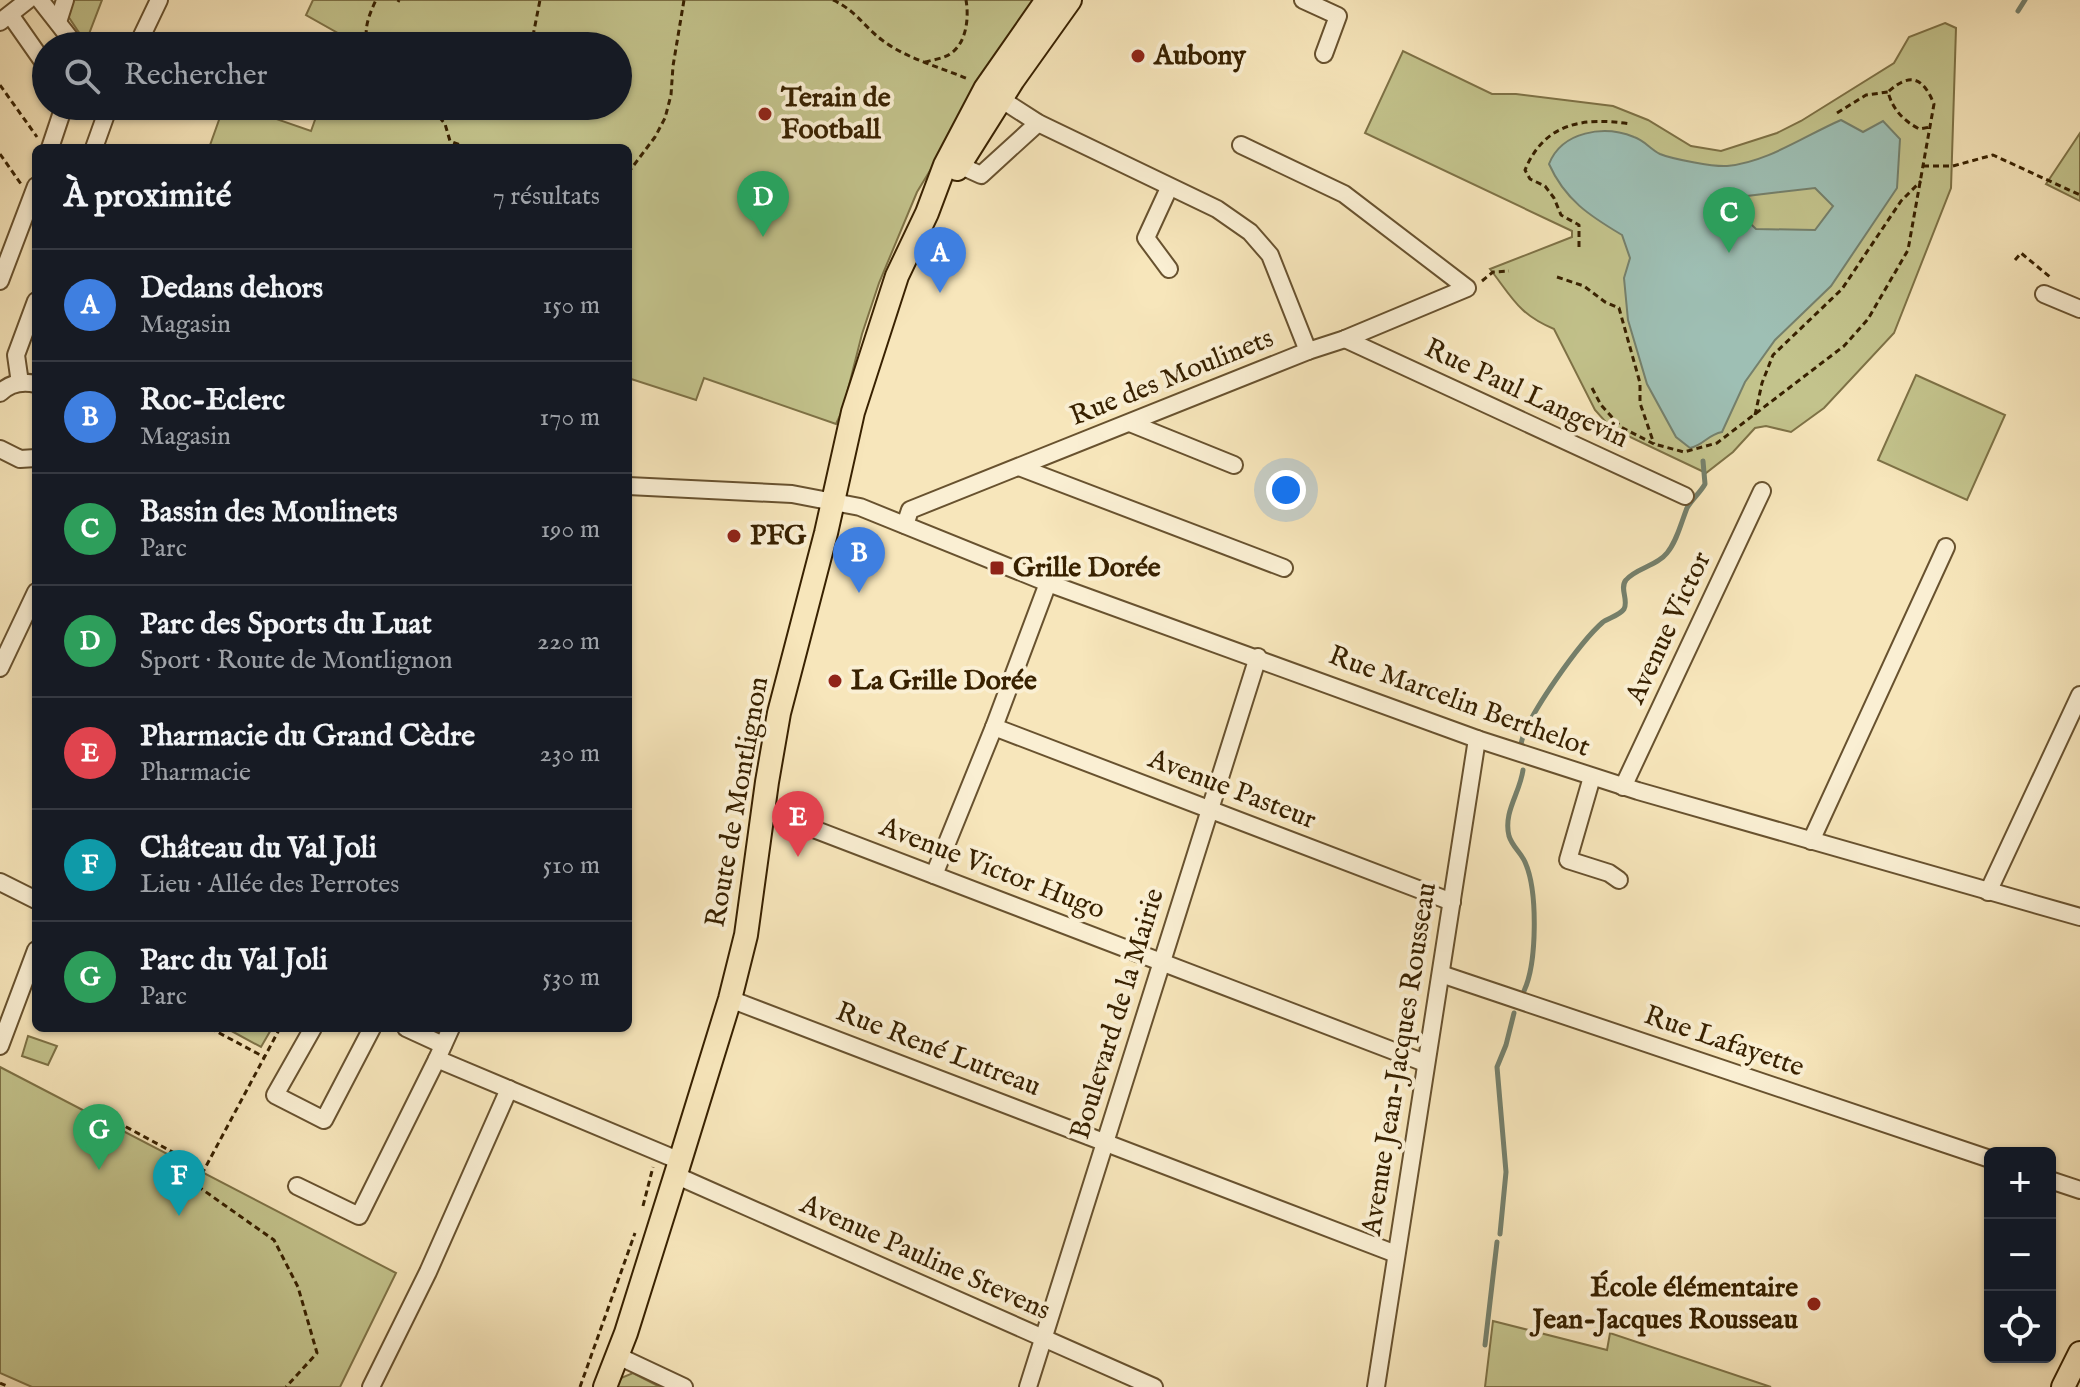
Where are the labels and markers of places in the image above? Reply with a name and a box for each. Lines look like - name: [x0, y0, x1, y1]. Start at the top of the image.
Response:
- place label: Aubony: [1153, 39, 1247, 74]
- marker: Aubony: [1129, 47, 1147, 65]
- place label: Terain de Football: [780, 81, 891, 148]
- marker: Terain de Football: [756, 105, 774, 123]
- pin: D: [737, 171, 789, 237]
- pin: C: [1703, 187, 1755, 253]
- pin: A: [914, 227, 966, 293]
- place label: PFG: [750, 519, 807, 554]
- marker: PFG: [725, 527, 743, 545]
- pin: B: [833, 527, 885, 593]
- place label: Grille Dorée: [1013, 551, 1161, 586]
- marker: Grille Dorée: [988, 559, 1006, 577]
- place label: La Grille Dorée: [851, 664, 1037, 699]
- marker: La Grille Dorée: [826, 672, 844, 690]
- pin: E: [772, 791, 824, 857]
- pin: G: [73, 1104, 125, 1170]
- pin: F: [153, 1150, 205, 1216]
- place label: École élémentaire Jean-Jacques Rousseau: [1529, 1270, 1798, 1338]
- marker: École élémentaire Jean-Jacques Rousseau: [1805, 1295, 1823, 1313]

